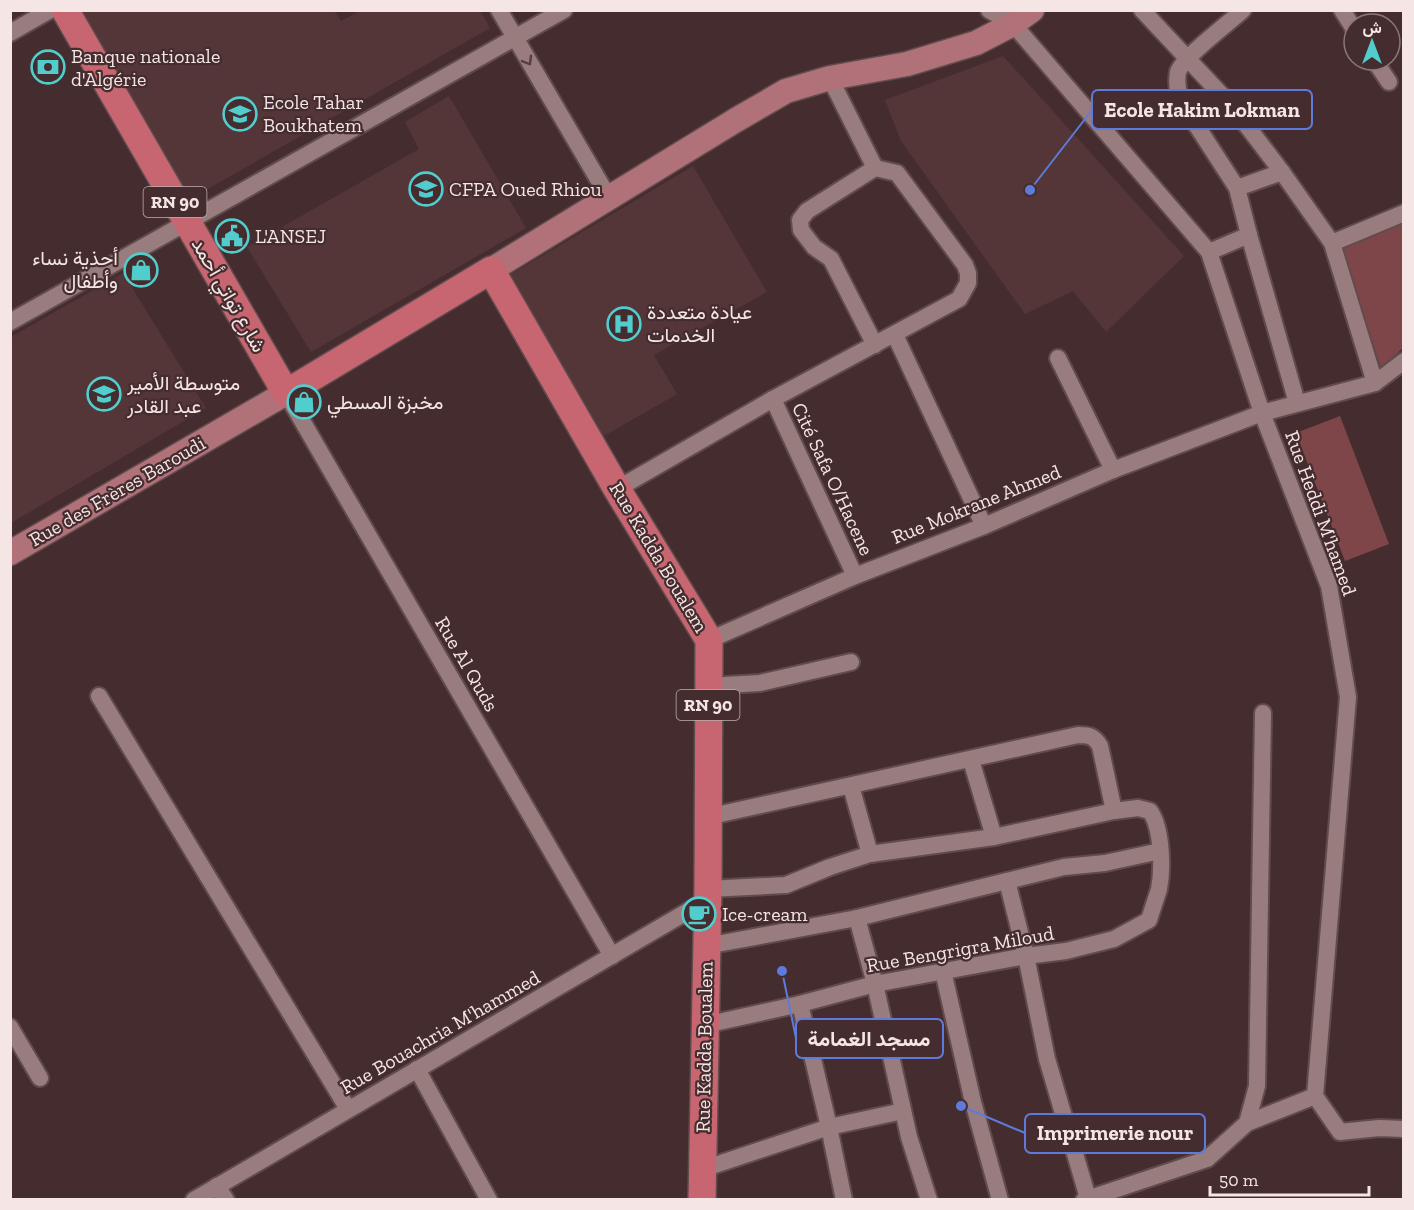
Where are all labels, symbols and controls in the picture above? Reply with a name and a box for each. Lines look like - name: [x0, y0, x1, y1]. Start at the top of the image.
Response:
- north arrow: [1342, 12, 1402, 72]
- text: ش: [1362, 18, 1382, 37]
- place label: Banque nationale d'Algérie: [71, 44, 220, 91]
- bank icon: Banque nationale d'Algérie: [30, 49, 66, 85]
- one-way arrow: [521, 55, 533, 65]
- place label: Ecole Tahar Boukhatem: [263, 90, 364, 137]
- callout: Ecole Hakim Lokman: [1092, 90, 1312, 129]
- school or university icon: Ecole Tahar Boukhatem: [222, 96, 258, 132]
- text: Ecole Hakim Lokman: [1104, 97, 1300, 122]
- school or university icon: CFPA Oued Rhiou: [408, 171, 444, 207]
- place label: CFPA Oued Rhiou: [449, 177, 602, 201]
- road number: RN 90: [144, 187, 207, 217]
- public building icon: L'ANSEJ: [214, 218, 250, 254]
- place label: L'ANSEJ: [255, 224, 326, 248]
- street label: شارع تواتي أحمد: [182, 233, 271, 359]
- place label: أحذية نساء وأطفال: [32, 246, 118, 294]
- shop icon: أحذية نساء وأطفال: [123, 252, 159, 288]
- place label: عيادة متعددة الخدمات: [647, 300, 752, 347]
- hospital icon: عيادة متعددة الخدمات: [606, 306, 642, 342]
- place label: متوسطة الأمير عبد القادر: [126, 371, 240, 419]
- school or university icon: متوسطة الأمير عبد القادر: [86, 376, 122, 412]
- shop icon: مخبزة المسطي: [286, 384, 322, 420]
- place label: مخبزة المسطي: [327, 390, 443, 419]
- street label: Cité Safa O/Hacene: [787, 399, 879, 559]
- street label: Rue Heddi M'hamed: [1280, 427, 1362, 599]
- street label: Rue des Frères Baroudi: [25, 431, 210, 551]
- street label: Rue Mokrane Ahmed: [888, 459, 1064, 549]
- street label: Rue Kadda Boualem: [605, 477, 714, 637]
- street label: Rue Al Quds: [430, 612, 504, 716]
- road number: RN 90: [676, 690, 740, 720]
- cafe icon: Ice-cream: [681, 896, 717, 932]
- place label: Ice-cream: [722, 902, 808, 926]
- street label: Rue Bengrigra Miloud: [864, 921, 1056, 977]
- street label: Rue Kadda Boualem: [691, 960, 718, 1133]
- street label: Rue Bouachria M'hammed: [336, 965, 544, 1099]
- callout: مسجد الغمامة: [796, 1019, 943, 1058]
- text: مسجد الغمامة: [808, 1026, 930, 1051]
- callout: Imprimerie nour: [1025, 1114, 1205, 1153]
- text: Imprimerie nour: [1037, 1120, 1193, 1145]
- scale bar: [1210, 1159, 1369, 1197]
- text: 50 m: [1219, 1169, 1259, 1191]

